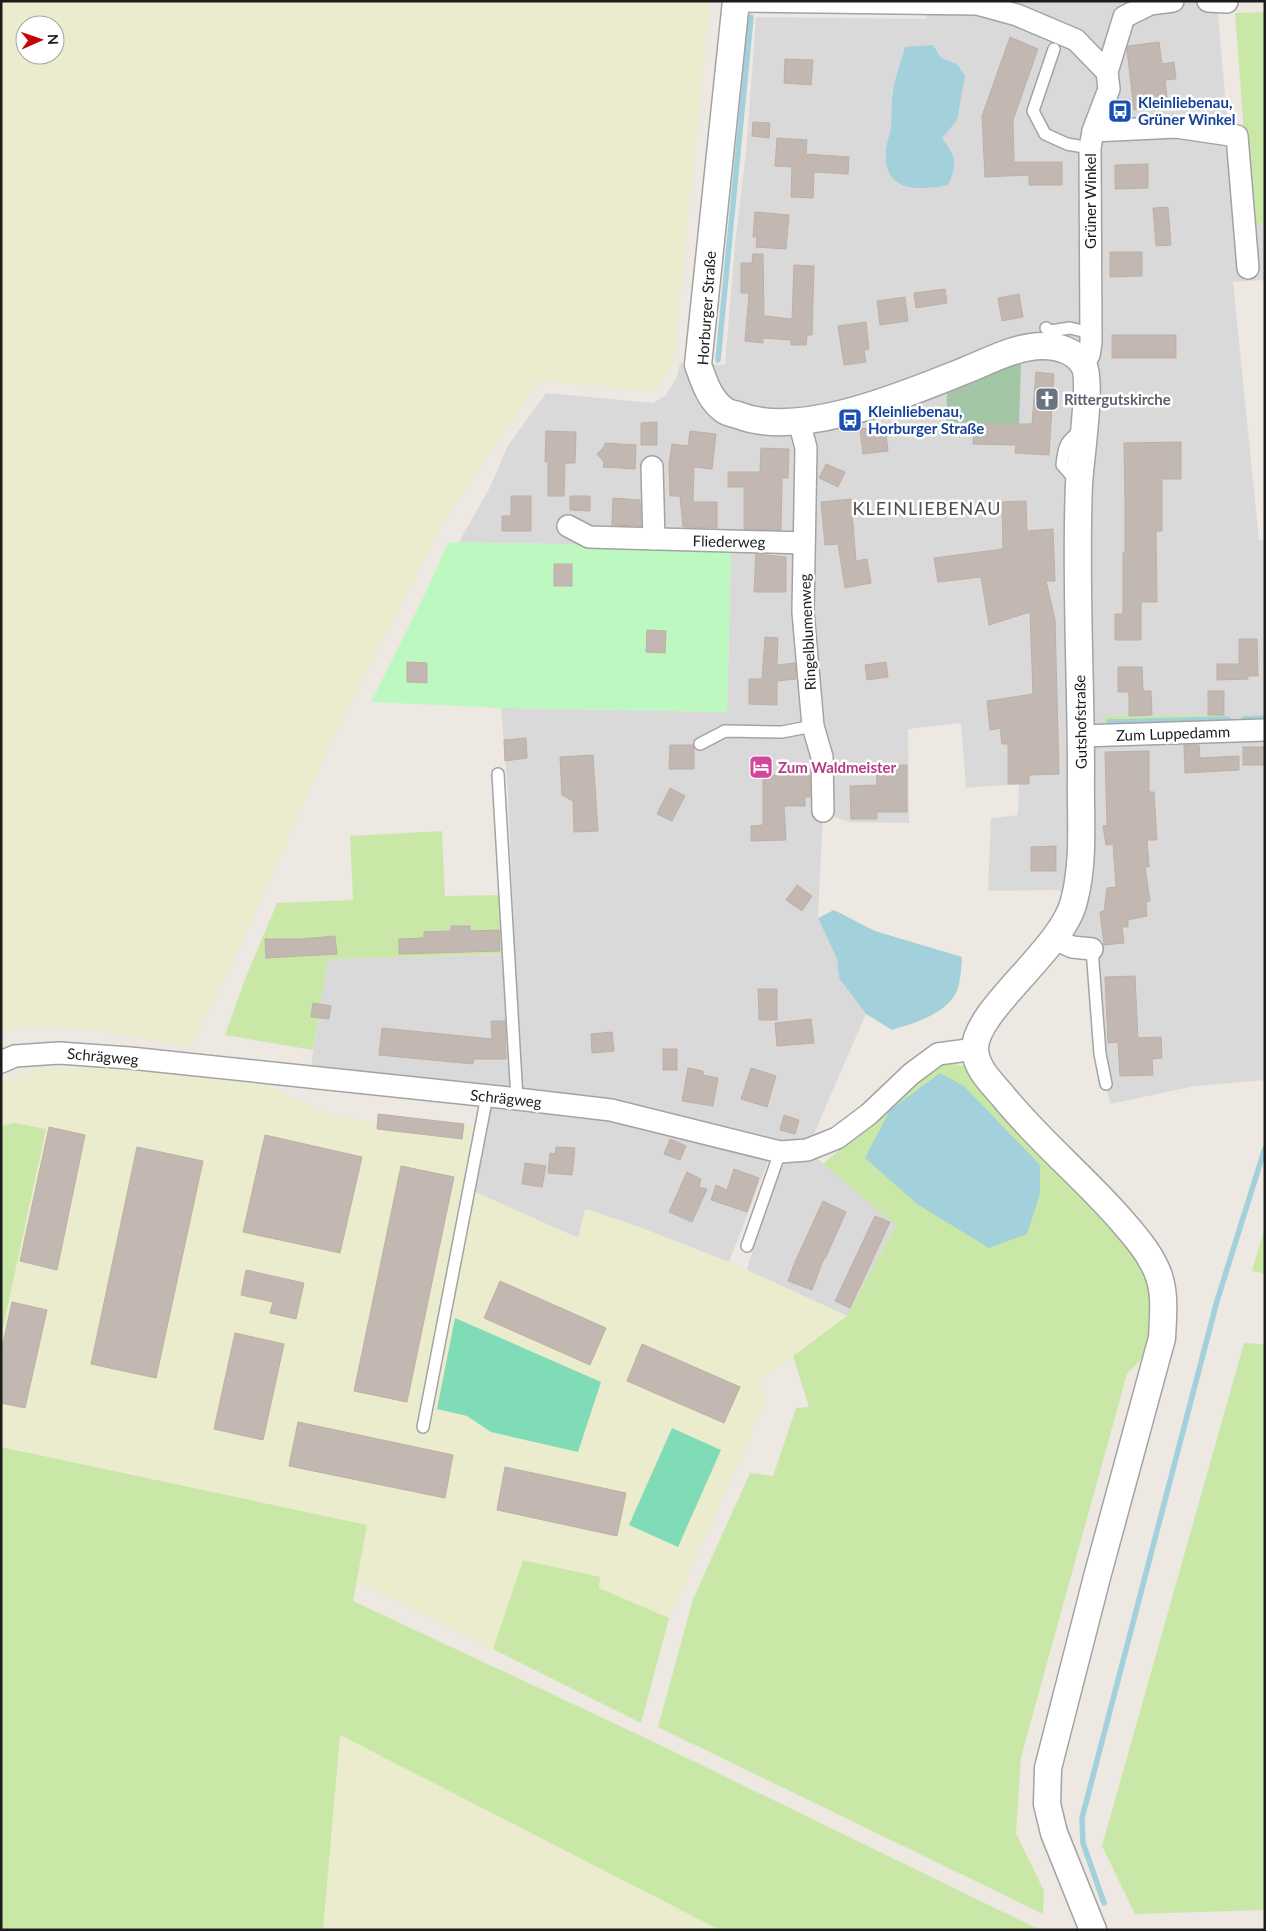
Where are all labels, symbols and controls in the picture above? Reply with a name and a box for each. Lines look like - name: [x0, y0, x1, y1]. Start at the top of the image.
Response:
- north arrow: [15, 15, 65, 65]
- text: N: [45, 34, 62, 45]
- place label: Kleinliebenau, Grüner Winkel: [1138, 93, 1235, 128]
- bus stop icon: Kleinliebenau, Grüner Winkel: [1107, 98, 1133, 124]
- street label: Grüner Winkel: [1081, 153, 1099, 249]
- street label: Horburger Straße: [693, 250, 719, 366]
- church icon: Rittergutskirche: [1034, 386, 1060, 412]
- place label: Rittergutskirche: [1064, 390, 1171, 408]
- place label: Kleinliebenau, Horburger Straße: [868, 402, 984, 437]
- bus stop icon: Kleinliebenau, Horburger Straße: [837, 407, 863, 433]
- district label: KLEINLIEBENAU: [853, 497, 1001, 519]
- street label: Fliederweg: [693, 531, 766, 551]
- street label: Ringelblumenweg: [795, 573, 819, 691]
- street label: Gutshofstraße: [1070, 675, 1090, 769]
- street label: Zum Luppedamm: [1116, 722, 1230, 744]
- hotel icon: Zum Waldmeister: [748, 754, 774, 780]
- place label: Zum Waldmeister: [778, 758, 897, 776]
- street label: Schrägweg: [67, 1044, 140, 1068]
- street label: Schrägweg: [469, 1085, 543, 1111]

